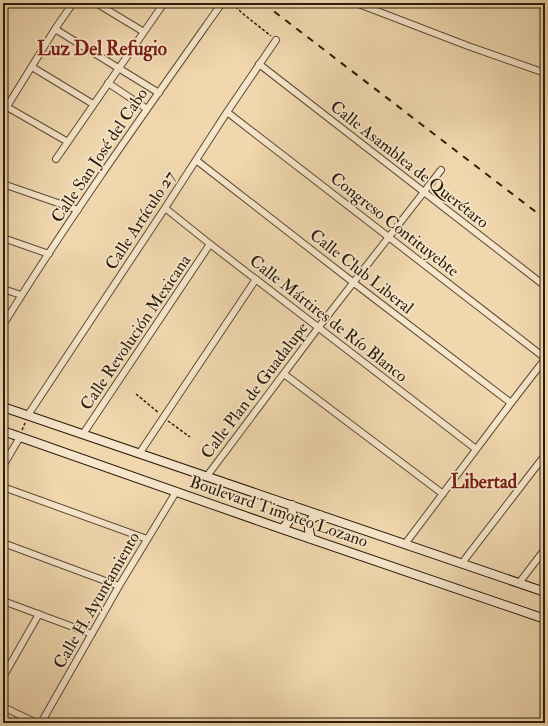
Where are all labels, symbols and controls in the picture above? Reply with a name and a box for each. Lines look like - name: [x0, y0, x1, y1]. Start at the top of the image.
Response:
- district label: Luz Del Refugio: [37, 37, 167, 62]
- street label: Calle San José del Cabo: [47, 84, 153, 227]
- street label: Calle Asamblea de Querétaro: [326, 96, 493, 233]
- street label: Calle Artículo 27: [101, 167, 180, 274]
- street label: Congreso Contituyebte: [325, 168, 463, 282]
- street label: Calle Club Liberal: [306, 224, 418, 319]
- street label: Calle Revolución Mexicana: [76, 250, 196, 414]
- street label: Calle Mártires de Río Blanco: [246, 250, 412, 387]
- street label: Calle Plan de Guadalupe: [196, 318, 313, 463]
- district label: Libertad: [451, 470, 518, 494]
- street label: Boulevard Timoteo Lozano: [187, 471, 371, 552]
- street label: Calle H. Ayuntamiento: [49, 528, 145, 673]

